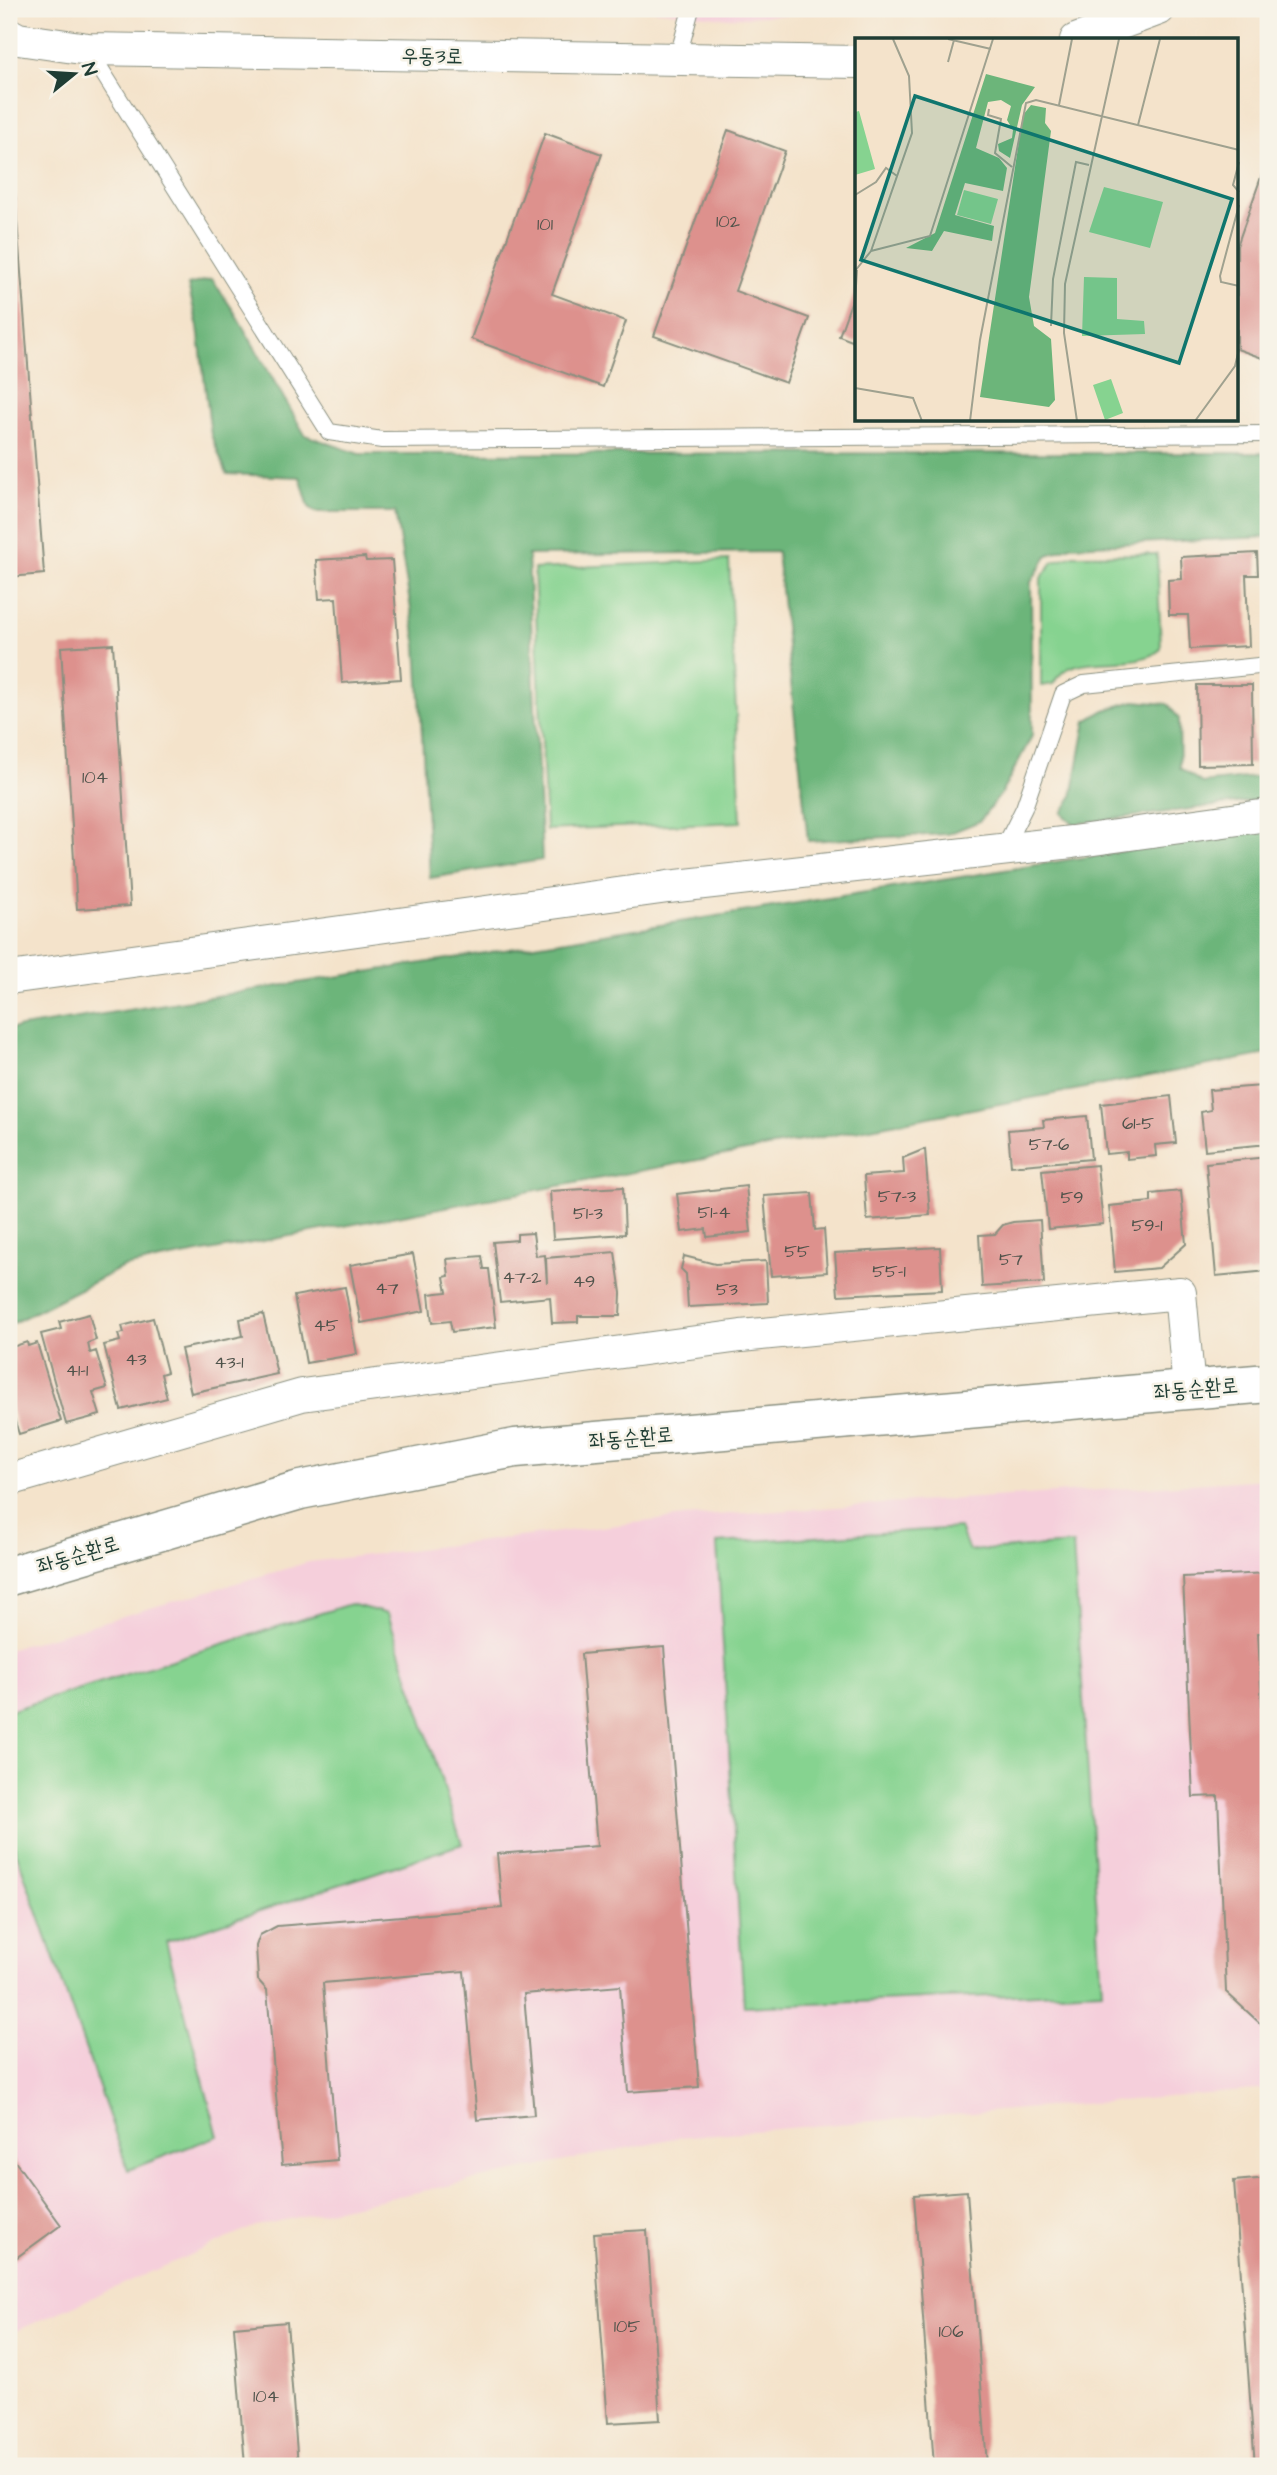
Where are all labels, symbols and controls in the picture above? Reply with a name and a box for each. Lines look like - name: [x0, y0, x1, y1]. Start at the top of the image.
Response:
- north arrow: [38, 38, 108, 108]
- inset map: [855, 38, 1238, 422]
- street label: 우동3로: [401, 41, 463, 71]
- text: N: [74, 59, 103, 79]
- house number: 102: [716, 209, 741, 234]
- house number: 101: [537, 212, 553, 237]
- house number: 104: [82, 765, 108, 790]
- house number: 61-5: [1122, 1111, 1154, 1136]
- house number: 57-6: [1029, 1132, 1069, 1157]
- house number: 57-3: [878, 1184, 916, 1209]
- house number: 59: [1061, 1185, 1084, 1210]
- house number: 51-4: [698, 1200, 730, 1225]
- house number: 51-3: [573, 1201, 603, 1226]
- house number: 59-1: [1132, 1213, 1162, 1238]
- house number: 55: [784, 1239, 810, 1264]
- house number: 57: [999, 1247, 1023, 1272]
- house number: 55-1: [872, 1259, 906, 1284]
- house number: 47-2: [502, 1265, 542, 1290]
- house number: 49: [573, 1269, 595, 1294]
- house number: 47: [375, 1276, 399, 1301]
- house number: 53: [716, 1277, 738, 1302]
- house number: 45: [314, 1313, 339, 1338]
- house number: 43: [125, 1347, 147, 1372]
- house number: 43-1: [214, 1350, 244, 1375]
- house number: 41-1: [66, 1358, 88, 1383]
- street label: 좌동순환로: [1153, 1371, 1239, 1407]
- street label: 좌동순환로: [588, 1420, 674, 1456]
- street label: 좌동순환로: [33, 1529, 123, 1581]
- house number: 105: [614, 2314, 640, 2339]
- house number: 106: [939, 2319, 963, 2344]
- house number: 104: [253, 2384, 279, 2409]

